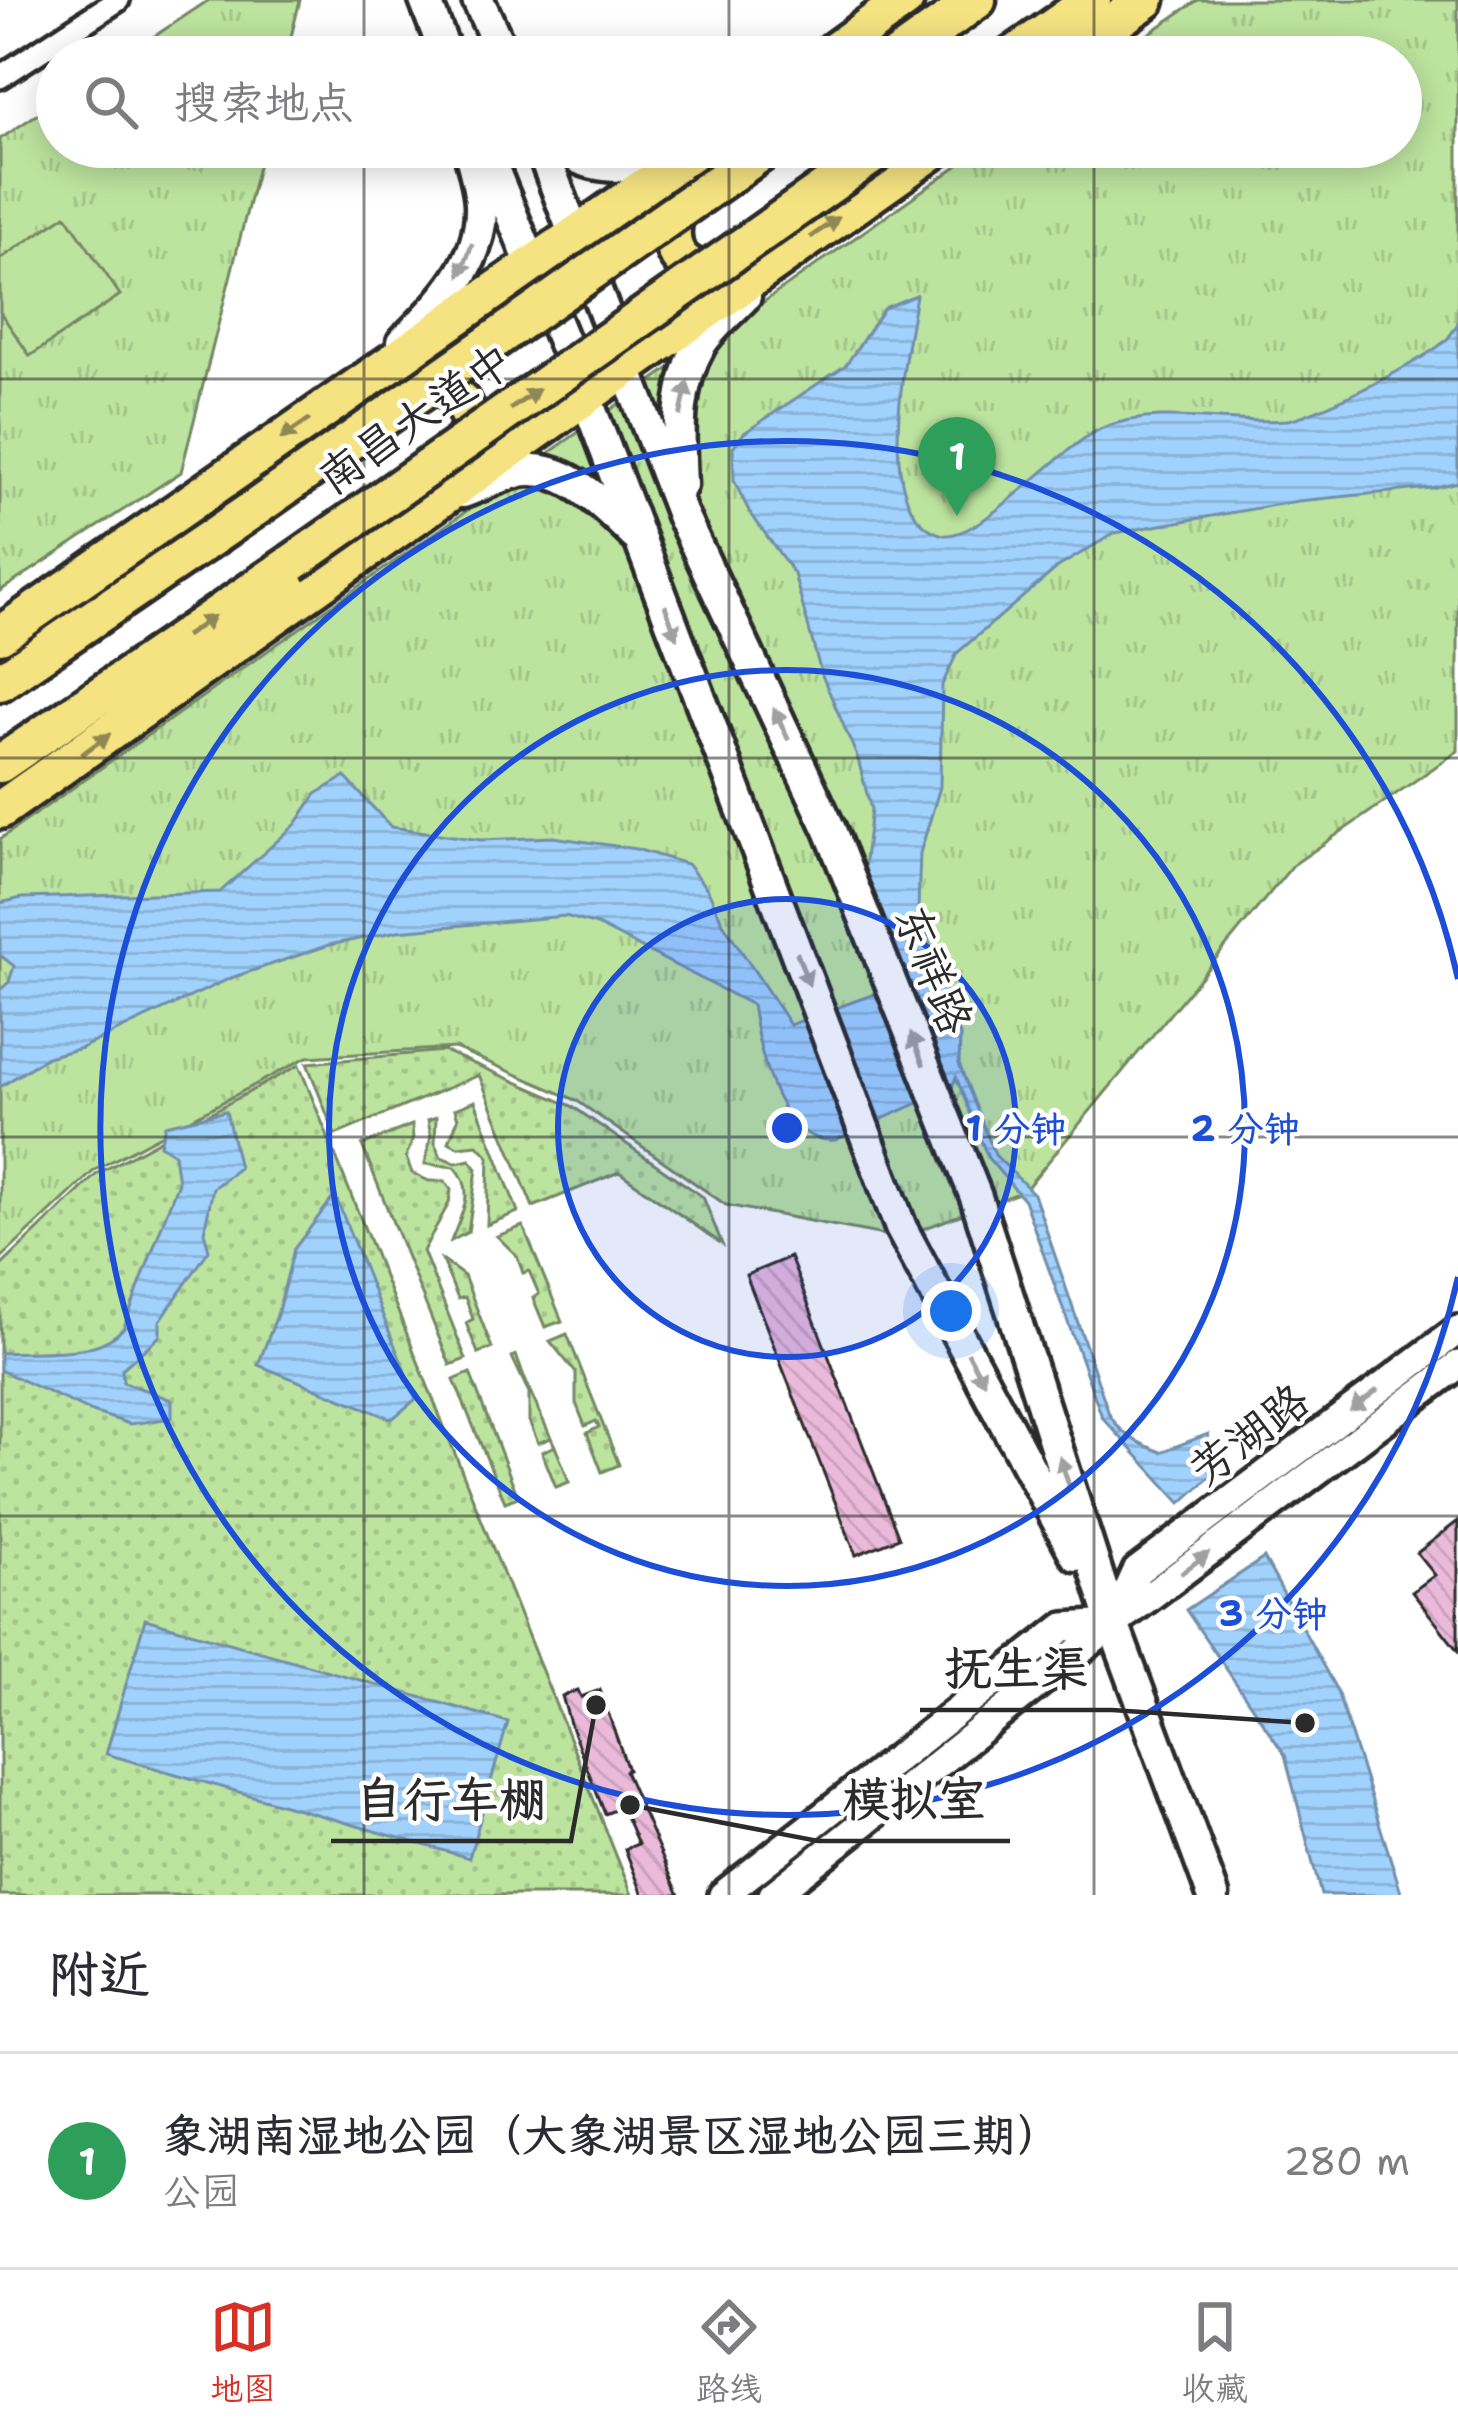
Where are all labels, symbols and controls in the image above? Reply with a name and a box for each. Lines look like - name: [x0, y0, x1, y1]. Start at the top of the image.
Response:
- search box: [36, 36, 1422, 168]
- icon: search: [78, 69, 144, 135]
- text: 搜索地点: [174, 72, 354, 132]
- one-way arrow: [809, 216, 842, 239]
- one-way arrow: [456, 243, 475, 279]
- street label: 南昌大道中: [306, 329, 524, 507]
- one-way arrow: [675, 379, 694, 417]
- one-way arrow: [509, 388, 541, 411]
- one-way arrow: [279, 417, 311, 440]
- pin: 1: [918, 417, 996, 516]
- one-way arrow: [663, 604, 681, 640]
- one-way arrow: [184, 615, 216, 638]
- one-way arrow: [771, 706, 791, 741]
- one-way arrow: [80, 732, 112, 756]
- street label: 东祥路: [881, 895, 987, 1043]
- one-way arrow: [795, 951, 814, 987]
- one-way arrow: [907, 1031, 926, 1067]
- text: 1 分钟: [966, 1104, 1066, 1153]
- text: 2 分钟: [1190, 1104, 1300, 1153]
- centre of rings: [766, 1107, 808, 1149]
- your location: [921, 1281, 981, 1341]
- one-way arrow: [965, 1351, 986, 1386]
- street label: 芳湖路: [1177, 1369, 1321, 1499]
- one-way arrow: [1349, 1388, 1380, 1412]
- one-way arrow: [1054, 1454, 1073, 1491]
- one-way arrow: [1179, 1551, 1211, 1575]
- text: 3 分钟: [1218, 1589, 1328, 1638]
- callout: 抚生渠: [920, 1626, 1112, 1710]
- text: 抚生渠: [944, 1636, 1088, 1700]
- callout: 自行车棚: [331, 1757, 571, 1841]
- callout: 模拟室: [818, 1757, 1010, 1841]
- text: 自行车棚: [355, 1767, 547, 1831]
- text: 模拟室: [842, 1767, 986, 1831]
- text: 附近: [48, 1940, 150, 2008]
- text: 象湖南湿地公园（大象湖景区湿地公园三期）: [162, 2105, 1062, 2165]
- text: 1: [78, 2135, 96, 2187]
- text: 280 m: [1283, 2135, 1410, 2187]
- text: 公园: [162, 2165, 240, 2217]
- tab: 地图: [210, 2294, 276, 2411]
- tab: 路线: [696, 2294, 762, 2411]
- tab: 收藏: [1182, 2294, 1248, 2411]

